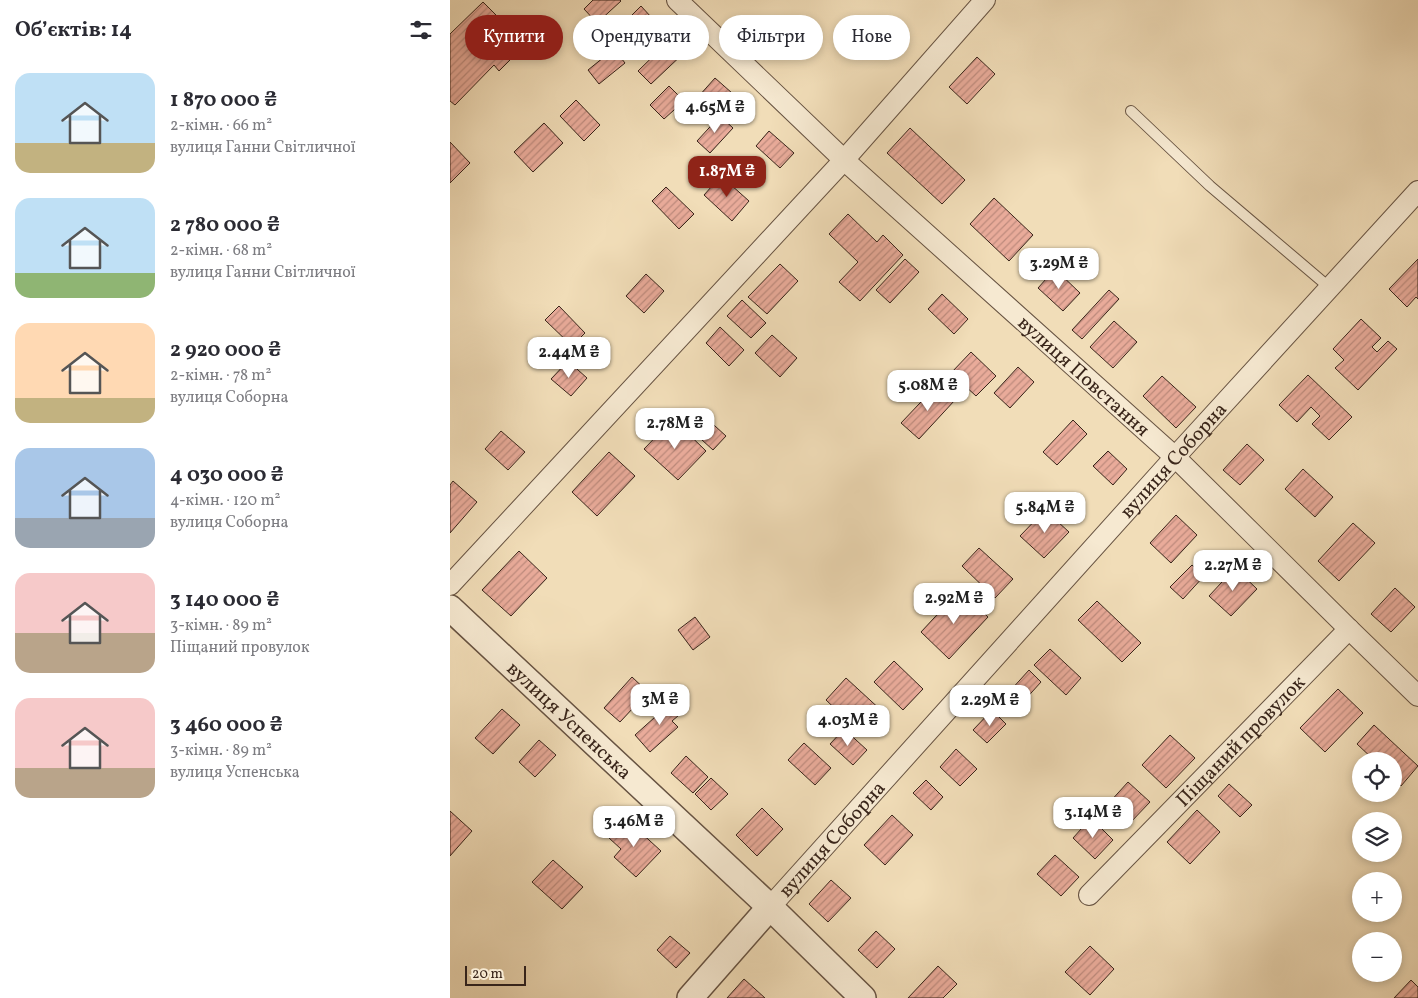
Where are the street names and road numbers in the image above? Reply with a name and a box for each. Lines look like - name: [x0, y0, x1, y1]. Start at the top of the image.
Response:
- street label: вулиця Повстання: [1011, 310, 1155, 444]
- street label: вулиця Соборна: [1114, 397, 1234, 525]
- street label: вулиця Успенська: [500, 656, 637, 787]
- street label: Піщаний провулок: [1170, 670, 1313, 814]
- street label: вулиця Соборна: [773, 776, 893, 904]

